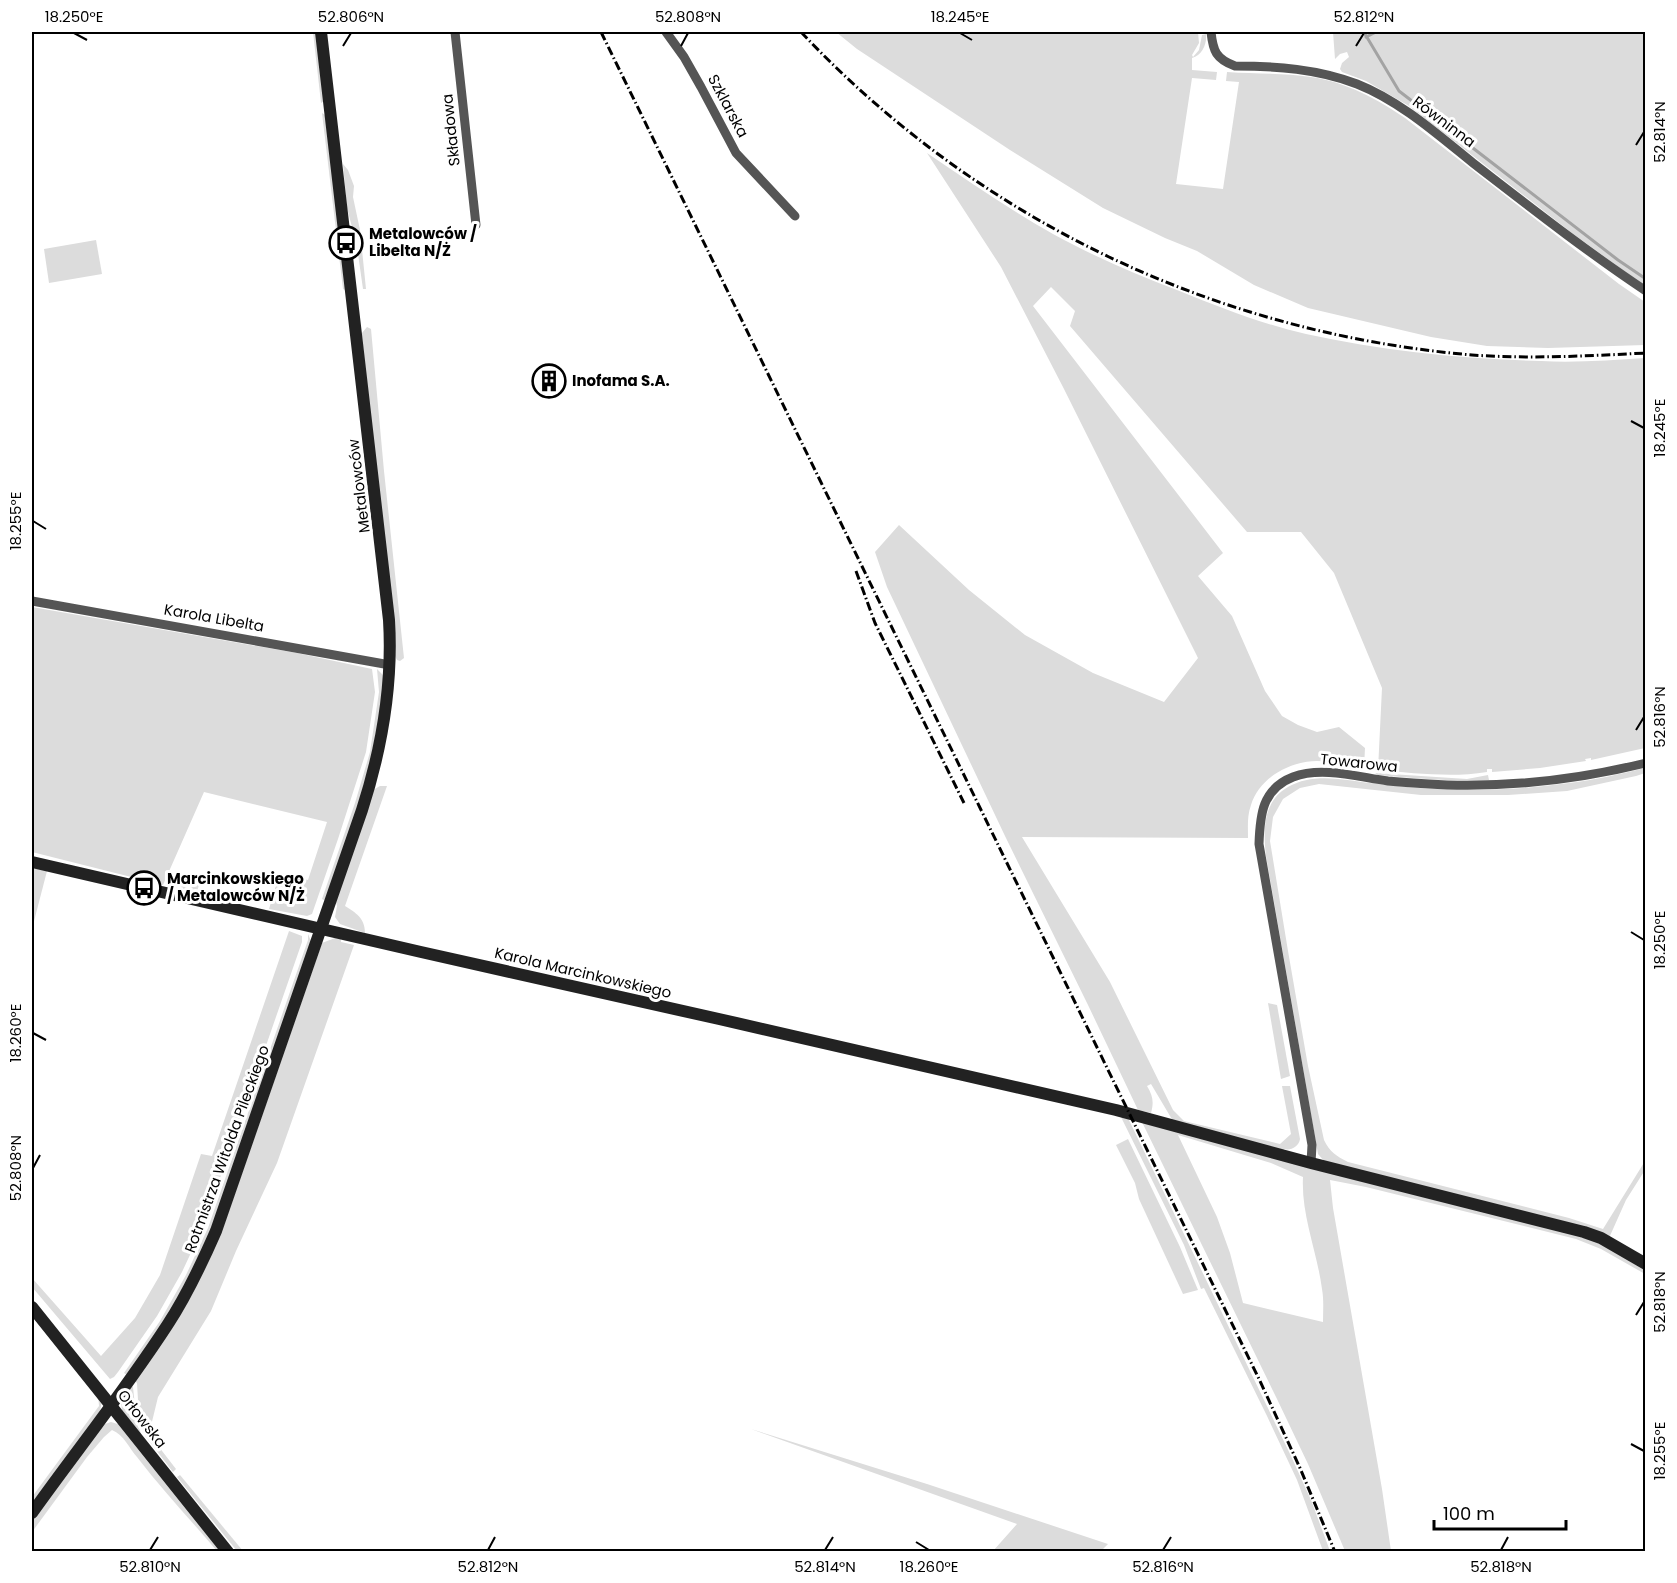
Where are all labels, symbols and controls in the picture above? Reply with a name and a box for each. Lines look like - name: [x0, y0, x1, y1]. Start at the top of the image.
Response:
- text: 18.250°E: [45, 6, 103, 27]
- text: 52.806°N: [318, 6, 384, 27]
- text: 52.808°N: [655, 6, 721, 27]
- text: 18.245°E: [931, 6, 989, 27]
- text: 52.812°N: [1334, 6, 1394, 27]
- street label: Szklarska: [703, 71, 754, 141]
- street label: Równinna: [1409, 91, 1480, 152]
- street label: Składowa: [436, 93, 465, 167]
- text: 52.814°N: [1649, 101, 1670, 163]
- place label: Metalowców / Libelta N/Ż: [369, 223, 477, 261]
- bus stop icon: Metalowców / Libelta N/Ż: [328, 225, 364, 261]
- building icon: Inofama S.A.: [531, 363, 567, 399]
- place label: Inofama S.A.: [572, 370, 670, 391]
- text: 18.245°E: [1649, 399, 1670, 457]
- street label: Metalowców: [342, 437, 375, 534]
- text: 18.255°E: [5, 492, 26, 550]
- street label: Karola Libelta: [162, 598, 266, 637]
- text: 52.816°N: [1649, 686, 1670, 748]
- street label: Towarowa: [1319, 748, 1399, 777]
- place label: Marcinkowskiego / Metalowców N/Ż: [167, 868, 305, 906]
- bus stop icon: Marcinkowskiego / Metalowców N/Ż: [126, 870, 162, 906]
- text: 18.250°E: [1649, 911, 1670, 969]
- street label: Karola Marcinkowskiego: [493, 942, 674, 1003]
- text: 18.260°E: [5, 1004, 26, 1062]
- street label: Rotmistrza Witolda Pileckiego: [179, 1042, 274, 1256]
- text: 52.808°N: [5, 1135, 26, 1201]
- text: 52.818°N: [1649, 1271, 1670, 1333]
- street label: Orłowska: [113, 1385, 172, 1452]
- text: 18.255°E: [1649, 1422, 1670, 1480]
- scale bar: [1434, 1493, 1566, 1531]
- text: 100 m: [1443, 1501, 1495, 1526]
- text: 52.810°N: [119, 1556, 181, 1577]
- text: 52.812°N: [458, 1556, 518, 1577]
- text: 52.814°N: [794, 1556, 856, 1577]
- text: 18.260°E: [900, 1556, 958, 1577]
- text: 52.816°N: [1132, 1556, 1194, 1577]
- text: 52.818°N: [1470, 1556, 1532, 1577]

